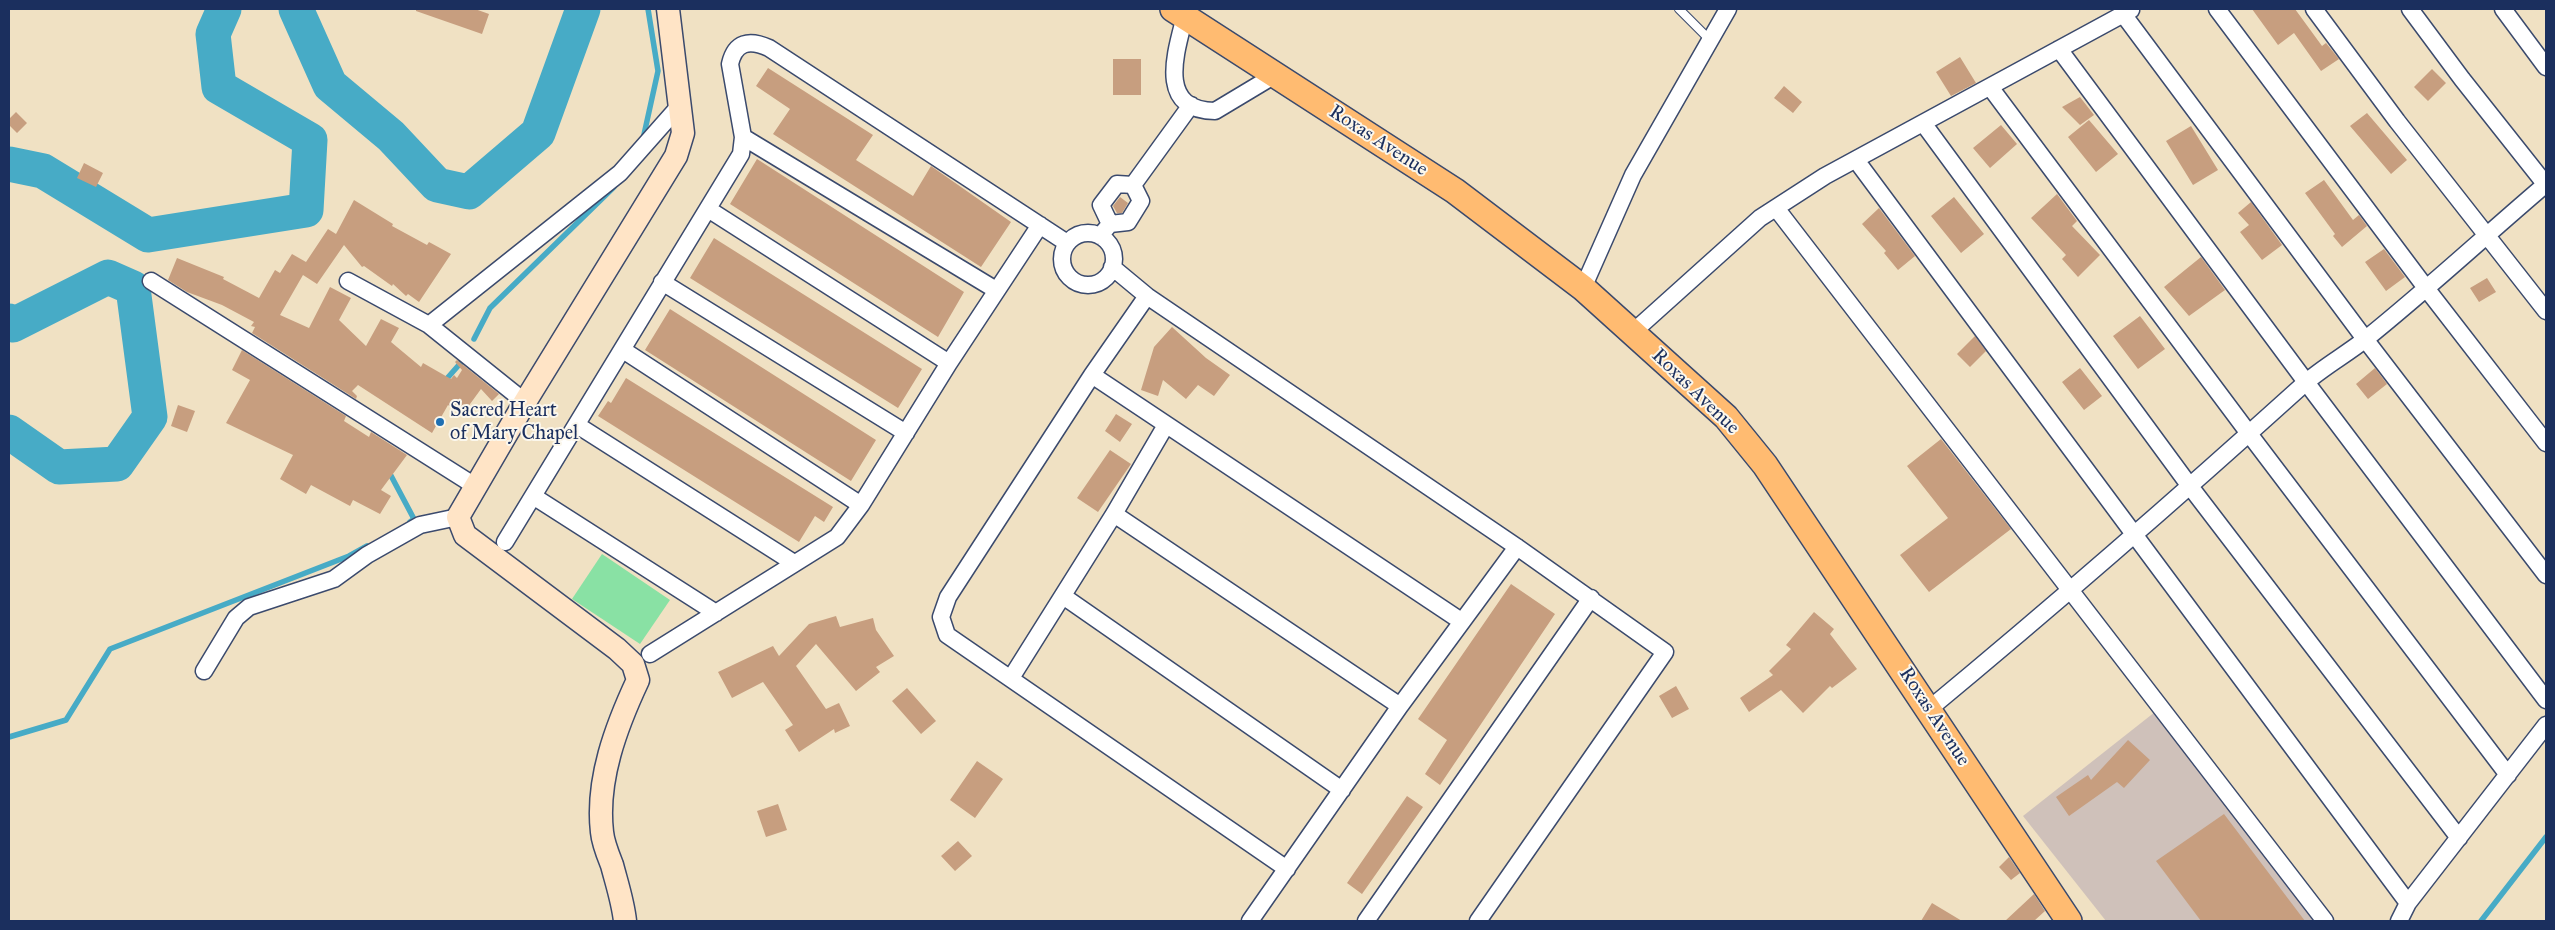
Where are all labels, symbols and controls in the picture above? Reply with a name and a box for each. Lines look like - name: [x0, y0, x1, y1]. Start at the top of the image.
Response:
- street label: Roxas Avenue: [1324, 100, 1432, 182]
- street label: Roxas Avenue: [1646, 344, 1744, 440]
- place label: Sacred Heart of Mary Chapel: [450, 399, 578, 446]
- marker: Sacred Heart of Mary Chapel: [434, 416, 446, 428]
- street label: Roxas Avenue: [1893, 663, 1975, 771]

